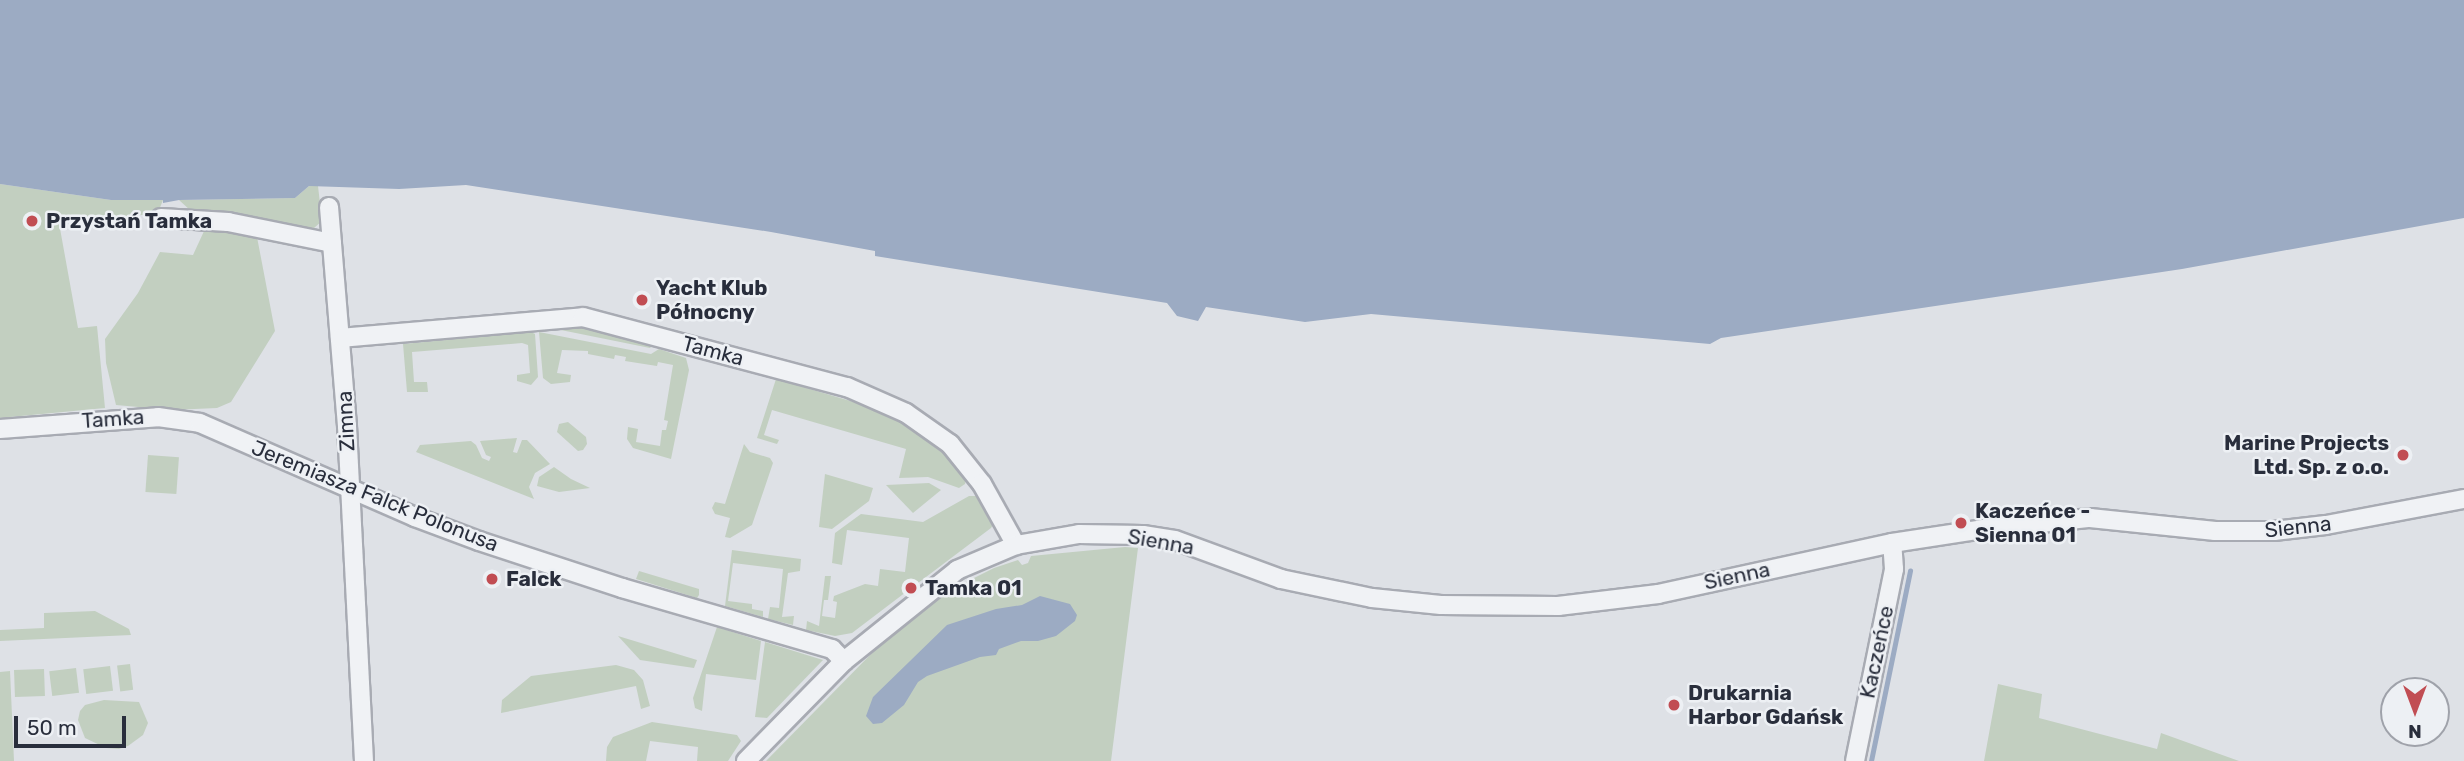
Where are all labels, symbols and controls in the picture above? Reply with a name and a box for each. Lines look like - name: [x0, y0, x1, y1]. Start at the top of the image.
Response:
- place label: Przystań Tamka: [46, 208, 213, 234]
- marker: Przystań Tamka: [24, 213, 40, 229]
- place label: Yacht Klub Północny: [656, 275, 767, 325]
- marker: Yacht Klub Północny: [634, 292, 650, 308]
- street label: Tamka: [679, 331, 747, 371]
- street label: Zimna: [332, 390, 360, 452]
- street label: Tamka: [81, 404, 145, 434]
- place label: Marine Projects Ltd. Sp. z o.o.: [2224, 430, 2389, 480]
- street label: Jeremiasza Falck Polonusa: [248, 435, 502, 557]
- marker: Marine Projects Ltd. Sp. z o.o.: [2395, 447, 2411, 463]
- place label: Kaczeńce - Sienna 01: [1975, 498, 2090, 548]
- street label: Sienna: [2263, 511, 2333, 543]
- marker: Kaczeńce - Sienna 01: [1953, 515, 1969, 531]
- street label: Sienna: [1126, 524, 1196, 560]
- street label: Sienna: [1702, 557, 1772, 595]
- place label: Falck: [506, 566, 562, 592]
- marker: Falck: [484, 571, 500, 587]
- place label: Tamka 01: [925, 575, 1022, 601]
- marker: Tamka 01: [903, 580, 919, 596]
- street label: Kaczeńce: [1855, 603, 1899, 701]
- north arrow: [2380, 677, 2450, 747]
- place label: Drukarnia Harbor Gdańsk: [1688, 680, 1844, 730]
- marker: Drukarnia Harbor Gdańsk: [1666, 697, 1682, 713]
- scale bar: [18, 702, 130, 746]
- text: 50 m: [27, 715, 77, 740]
- text: N: [2408, 720, 2422, 743]

